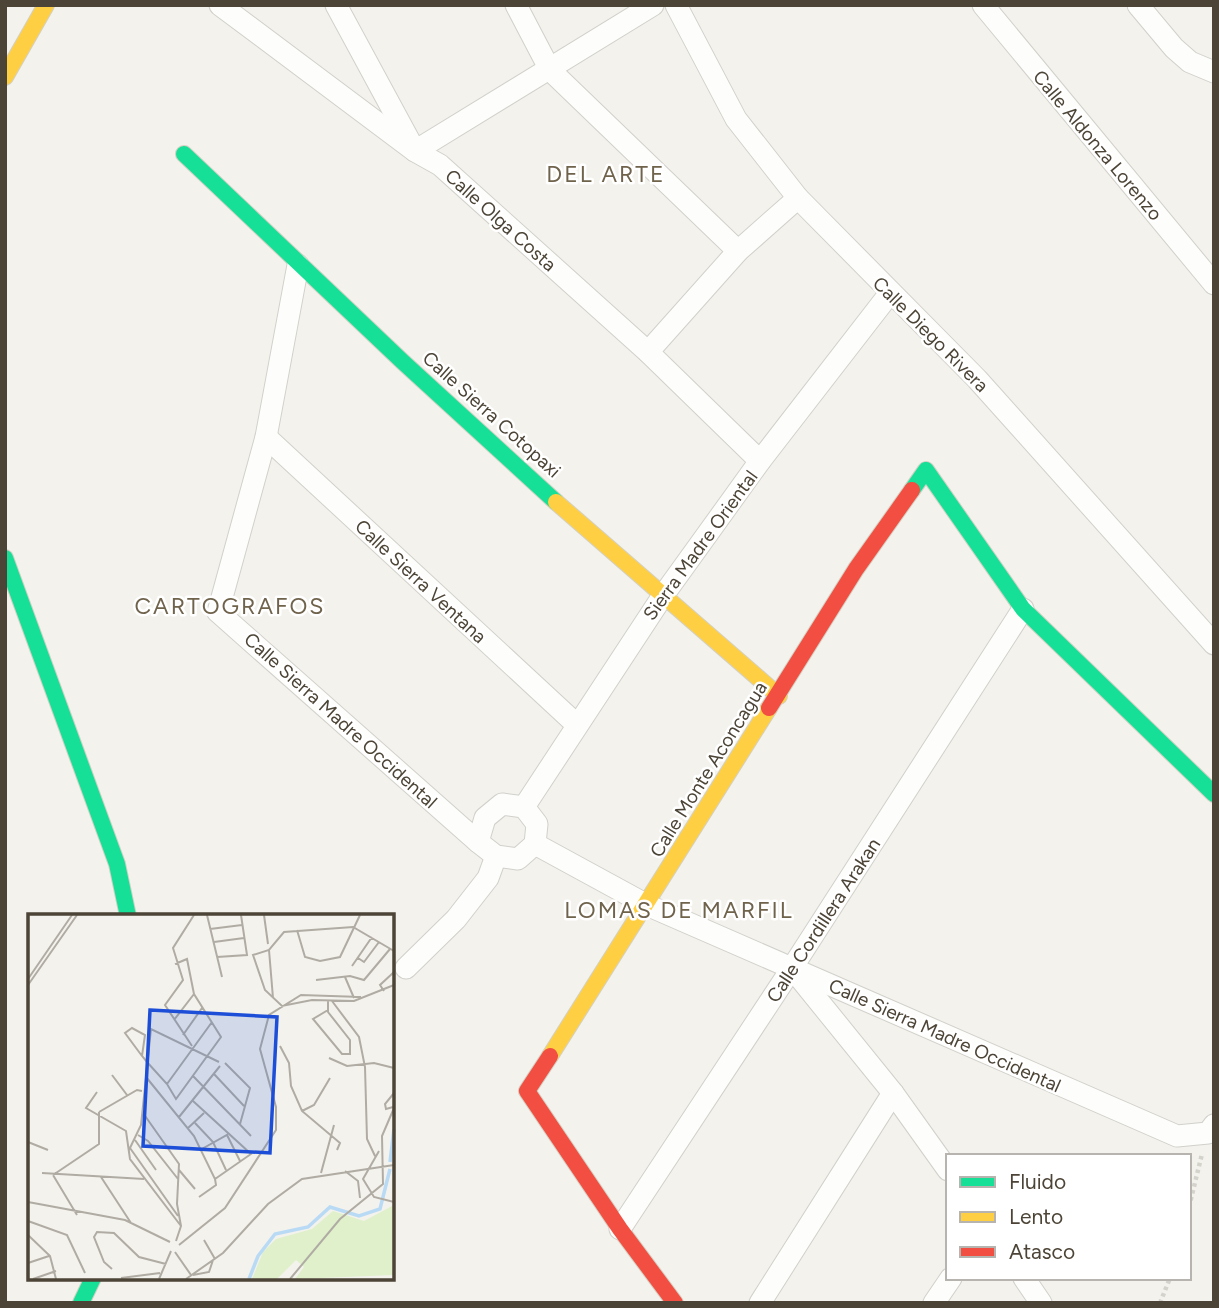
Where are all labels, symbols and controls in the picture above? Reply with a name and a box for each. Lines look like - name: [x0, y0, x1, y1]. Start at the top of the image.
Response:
- street label: Calle Aldonza Lorenzo: [1028, 66, 1167, 225]
- district label: DEL ARTE: [546, 160, 666, 188]
- street label: Calle Olga Costa: [440, 164, 561, 276]
- street label: Calle Diego Rivera: [868, 272, 993, 397]
- street label: Calle Sierra Cotopaxi: [418, 346, 565, 482]
- street label: Sierra Madre Oriental: [638, 466, 762, 625]
- street label: Calle Sierra Ventana: [350, 515, 491, 648]
- district label: CARTOGRAFOS: [135, 592, 325, 620]
- street label: Calle Sierra Madre Occidental: [239, 628, 442, 813]
- street label: Calle Monte Aconcagua: [645, 677, 772, 861]
- street label: Calle Cordillera Arakan: [762, 834, 885, 1007]
- district label: LOMAS DE MARFIL: [564, 896, 794, 924]
- inset map: [28, 914, 394, 1280]
- street label: Calle Sierra Madre Occidental: [825, 974, 1064, 1097]
- legend: [946, 1154, 1191, 1280]
- text: Fluido: [1009, 1169, 1066, 1194]
- text: Lento: [1009, 1204, 1063, 1229]
- text: Atasco: [1009, 1239, 1075, 1264]

